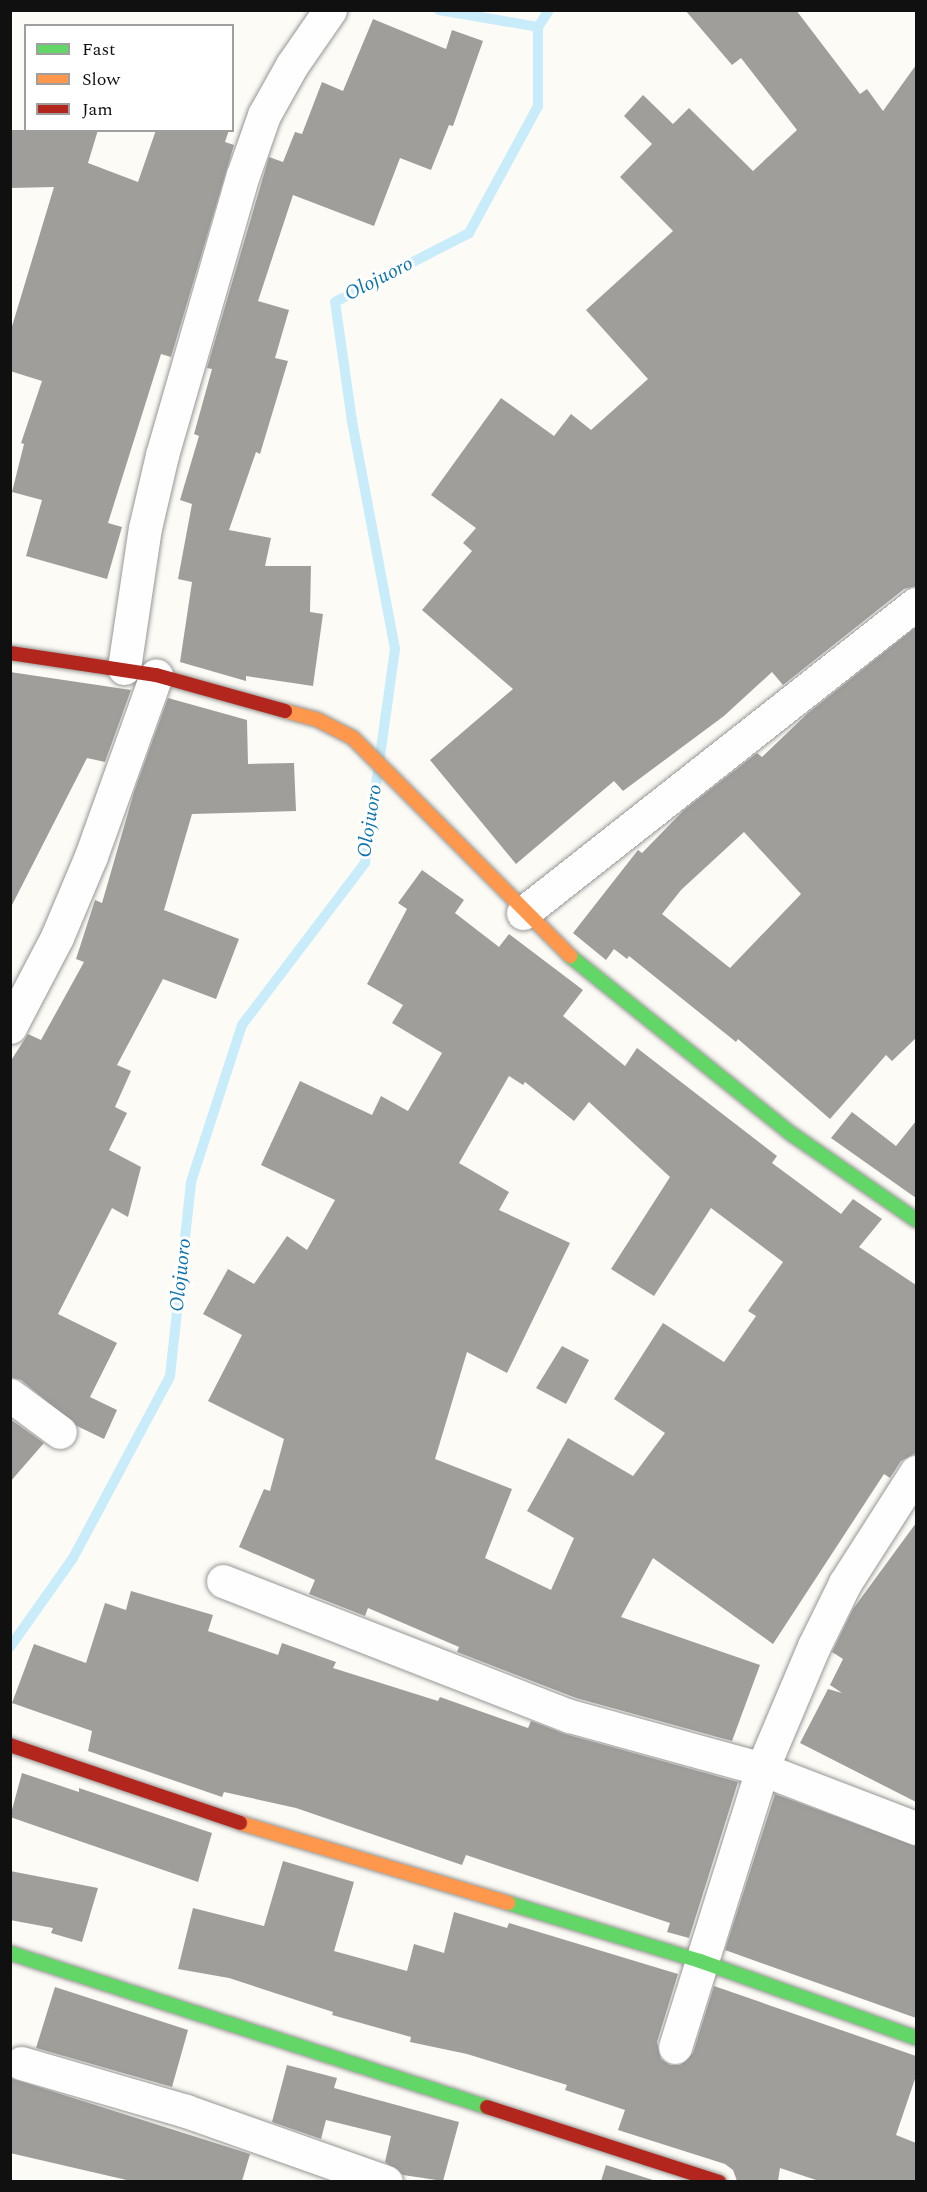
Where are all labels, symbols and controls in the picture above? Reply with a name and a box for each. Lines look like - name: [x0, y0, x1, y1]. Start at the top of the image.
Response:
- legend: [24, 24, 234, 132]
- text: Fast: [82, 36, 115, 63]
- text: Slow: [82, 66, 120, 93]
- text: Jam: [82, 96, 113, 123]
- water label: Olojuoro: [341, 252, 417, 306]
- water label: Olojuoro: [352, 783, 388, 859]
- water label: Olojuoro: [165, 1237, 197, 1313]

